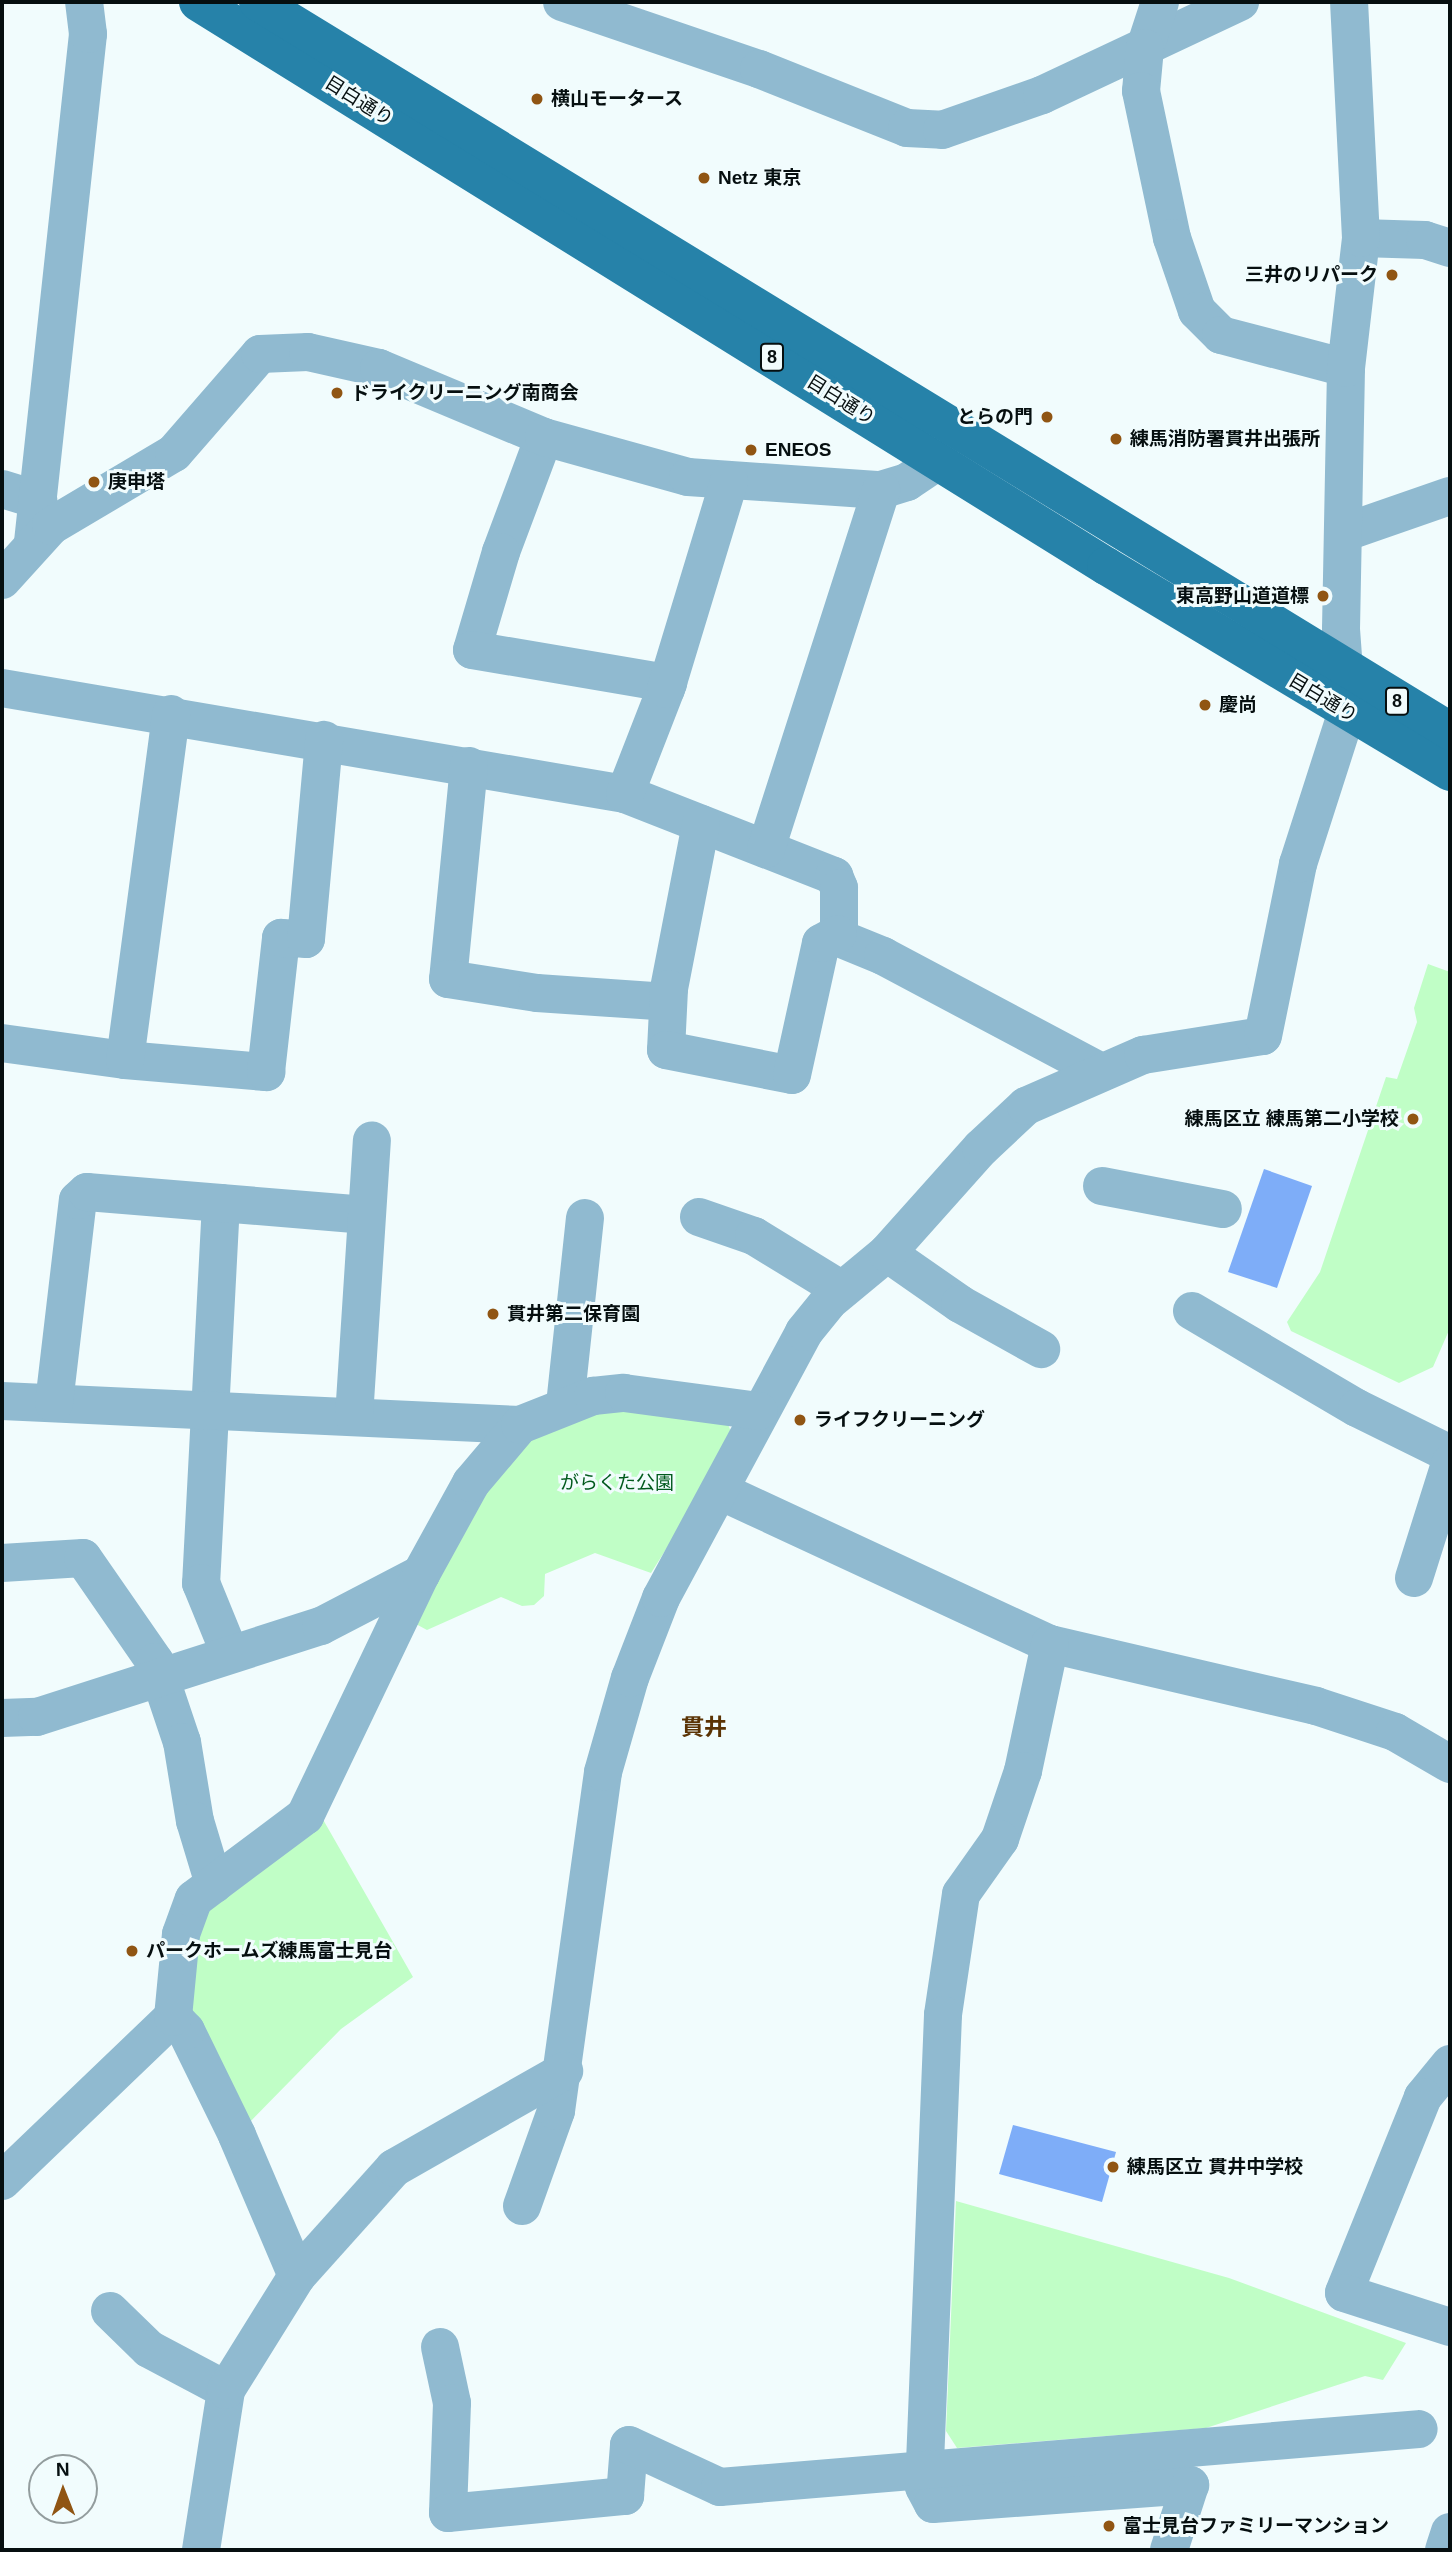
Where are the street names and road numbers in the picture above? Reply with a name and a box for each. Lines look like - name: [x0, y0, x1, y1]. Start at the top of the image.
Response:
- street label: 目白通り: [321, 71, 397, 131]
- road number: 8: [760, 342, 784, 372]
- street label: 目白通り: [803, 370, 879, 430]
- street label: 目白通り: [1285, 669, 1361, 727]
- road number: 8: [1385, 686, 1409, 716]

